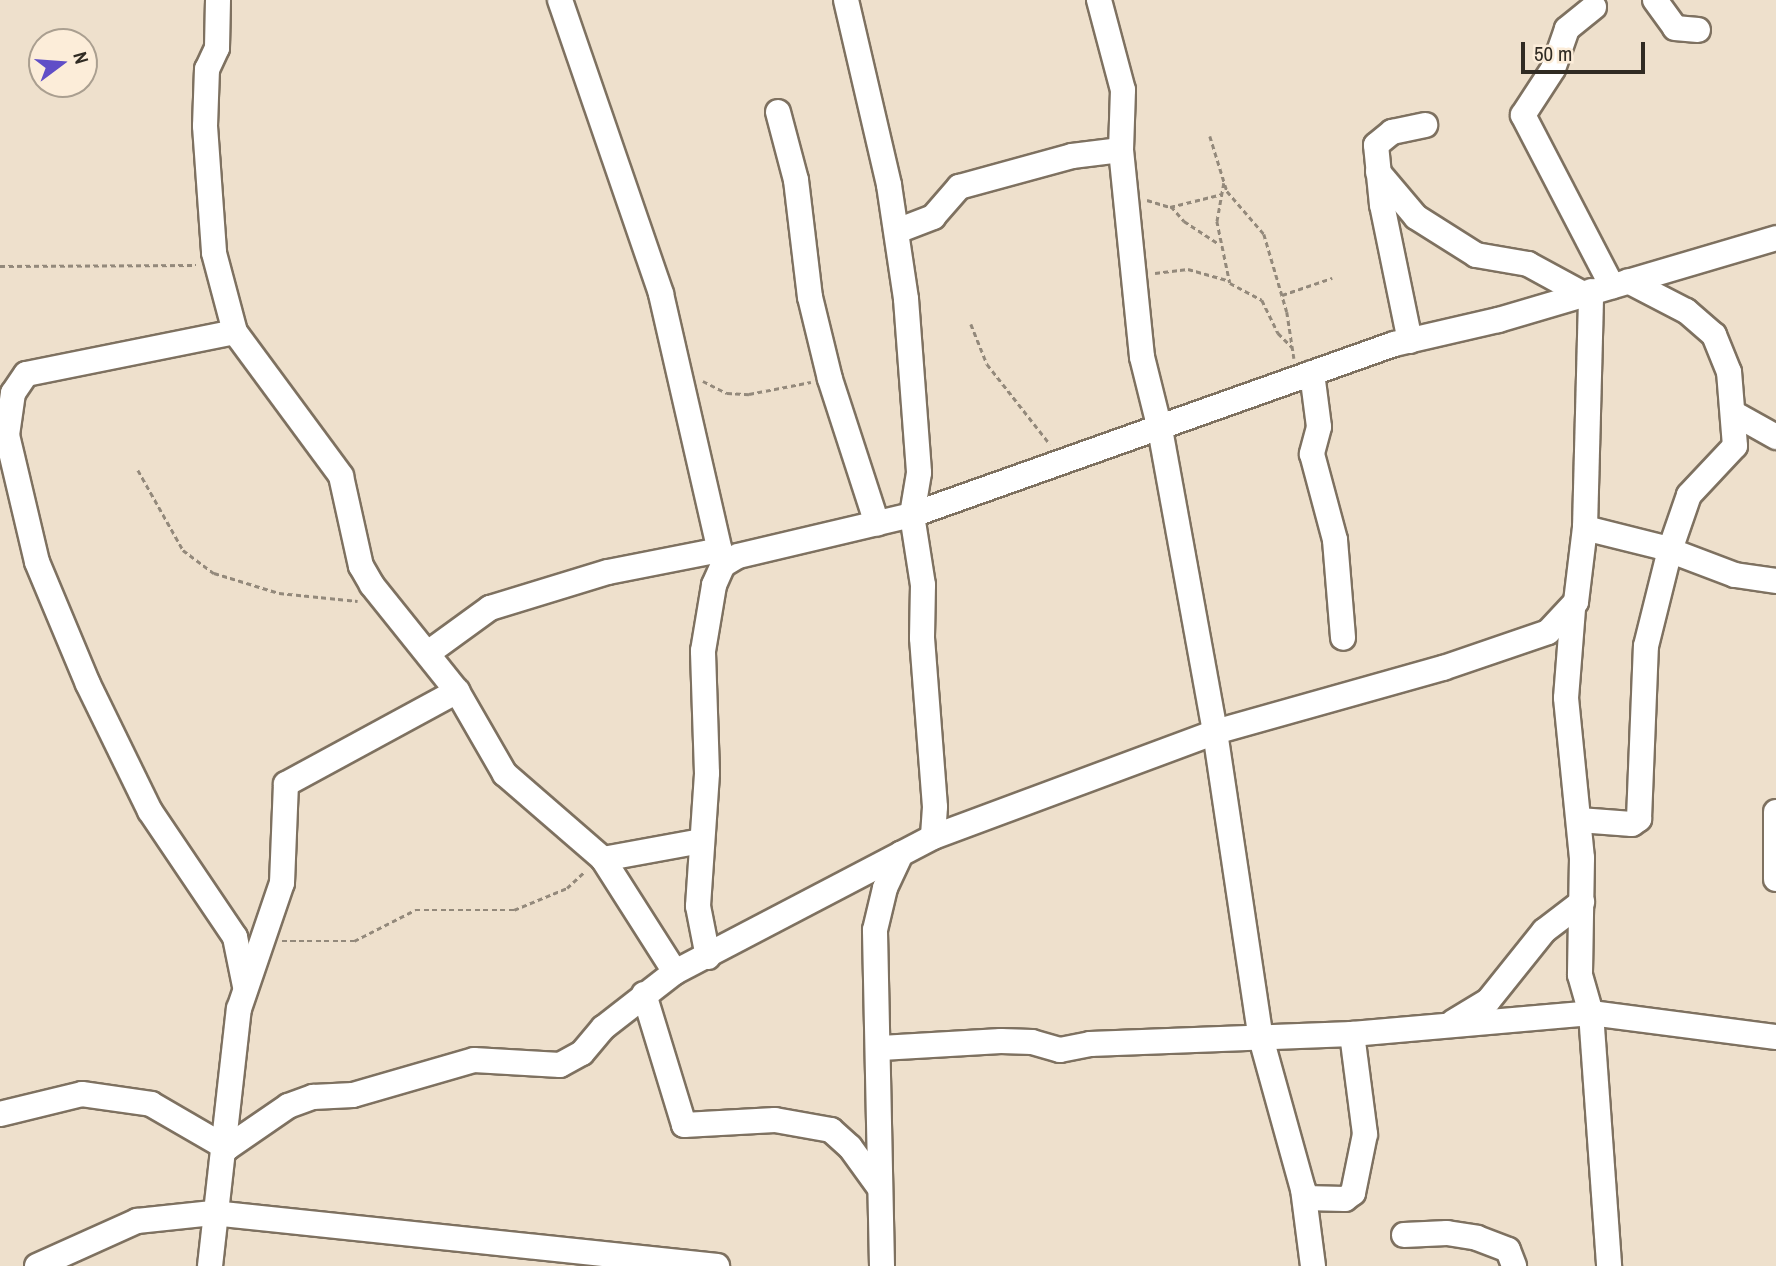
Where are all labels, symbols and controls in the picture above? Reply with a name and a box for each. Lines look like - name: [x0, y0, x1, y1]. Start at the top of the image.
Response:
- north arrow: [28, 28, 98, 98]
- scale bar: [1524, 28, 1648, 72]
- text: 50 m: [1534, 39, 1572, 68]
- text: N: [67, 49, 95, 67]

